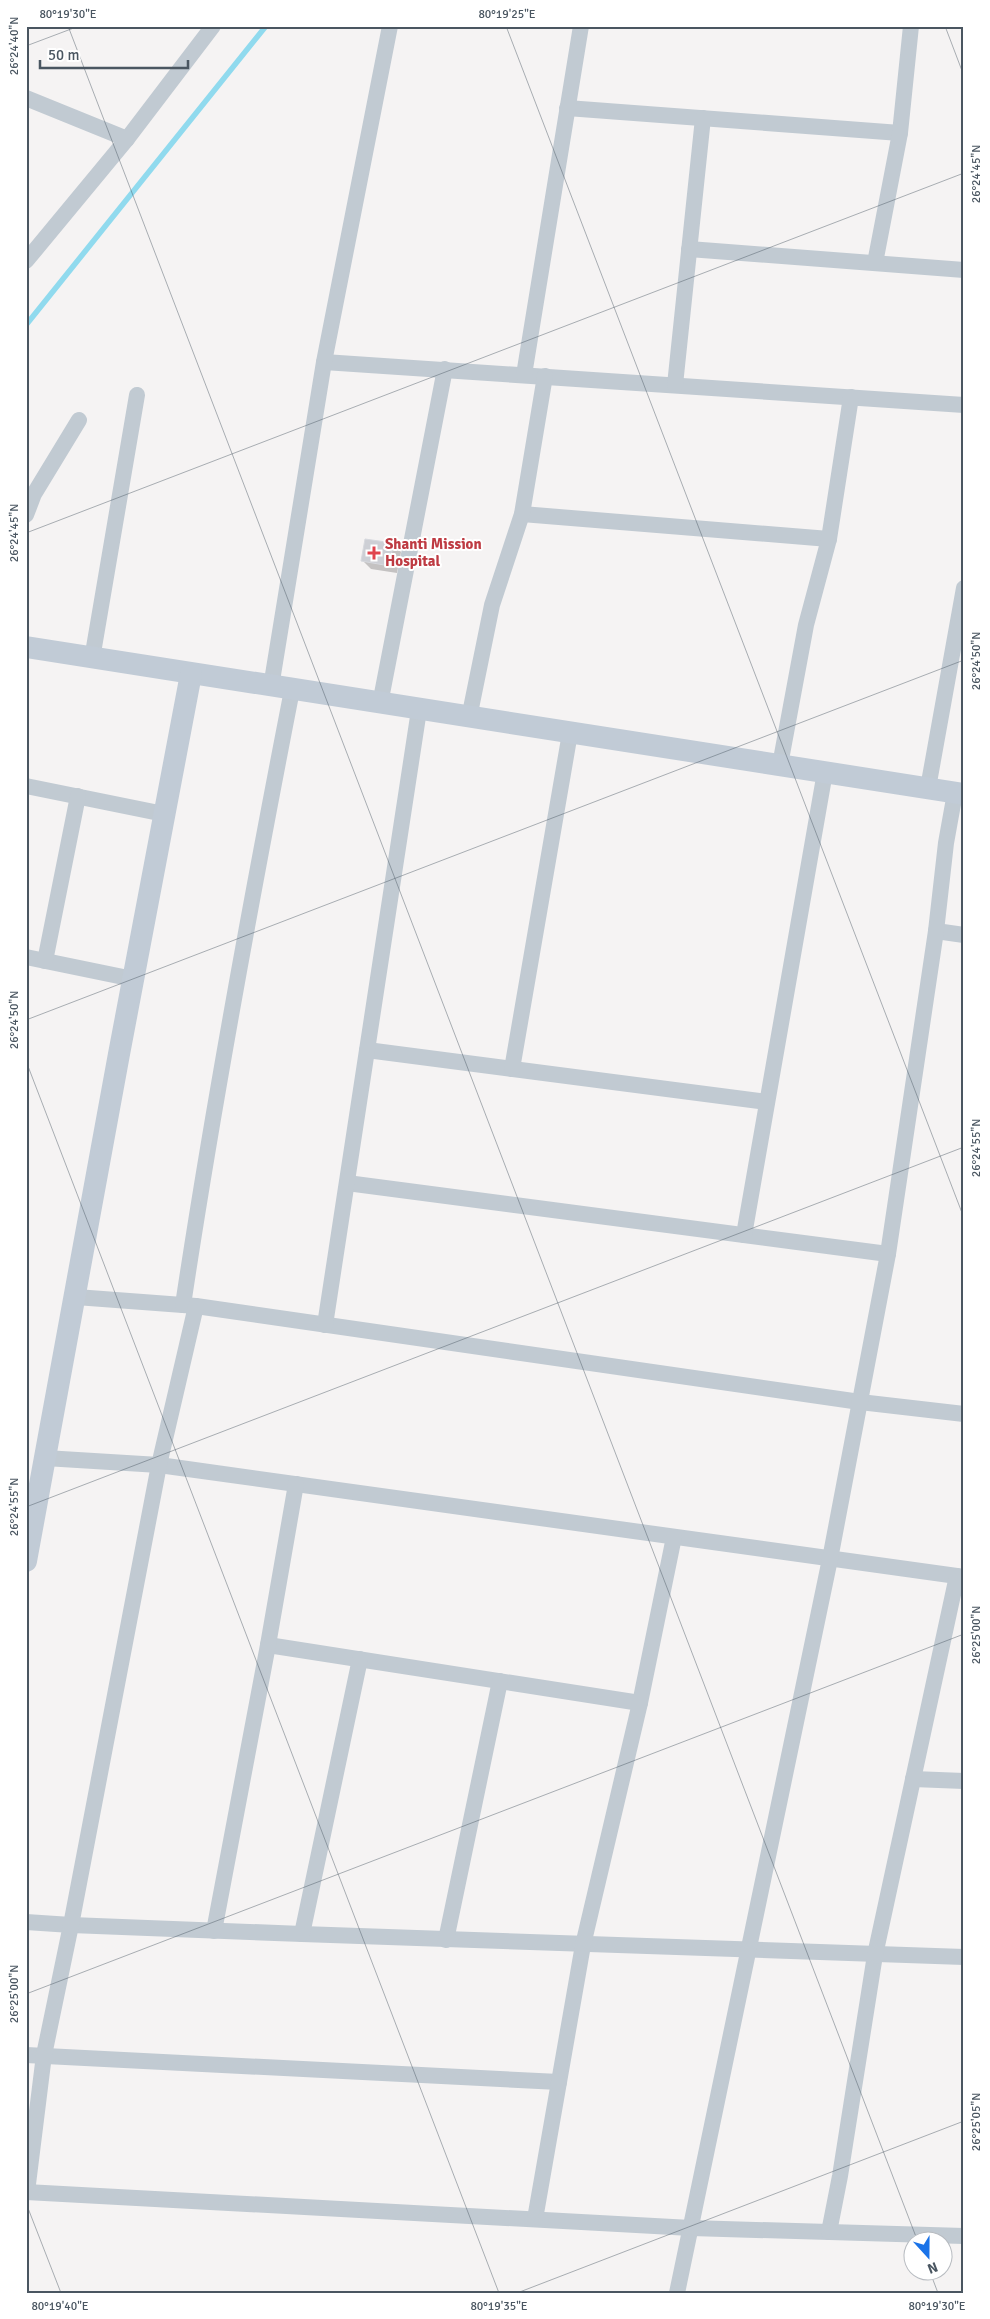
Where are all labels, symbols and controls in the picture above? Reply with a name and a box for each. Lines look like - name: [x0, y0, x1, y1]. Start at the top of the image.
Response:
- text: 80°19'30"E: [39, 7, 97, 22]
- text: 80°19'25"E: [478, 7, 536, 22]
- text: 26°24'40"N: [7, 17, 22, 75]
- scale bar: [40, 38, 188, 70]
- text: 50 m: [48, 46, 79, 64]
- text: 26°24'45"N: [969, 145, 984, 203]
- text: 26°24'45"N: [7, 504, 22, 562]
- place label: Shanti Mission Hospital: [385, 535, 482, 570]
- marker: Shanti Mission Hospital: [367, 546, 381, 560]
- text: 26°24'50"N: [969, 632, 984, 690]
- text: 26°24'50"N: [7, 991, 22, 1049]
- text: 26°24'55"N: [969, 1119, 984, 1177]
- text: 26°24'55"N: [7, 1478, 22, 1536]
- text: 26°25'00"N: [969, 1606, 984, 1664]
- text: 26°25'00"N: [7, 1965, 22, 2023]
- text: 26°25'05"N: [969, 2093, 984, 2151]
- north arrow: [902, 2232, 952, 2282]
- text: N: [925, 2258, 940, 2277]
- text: 80°19'40"E: [31, 2299, 89, 2314]
- text: 80°19'35"E: [470, 2299, 528, 2314]
- text: 80°19'30"E: [908, 2299, 966, 2314]

